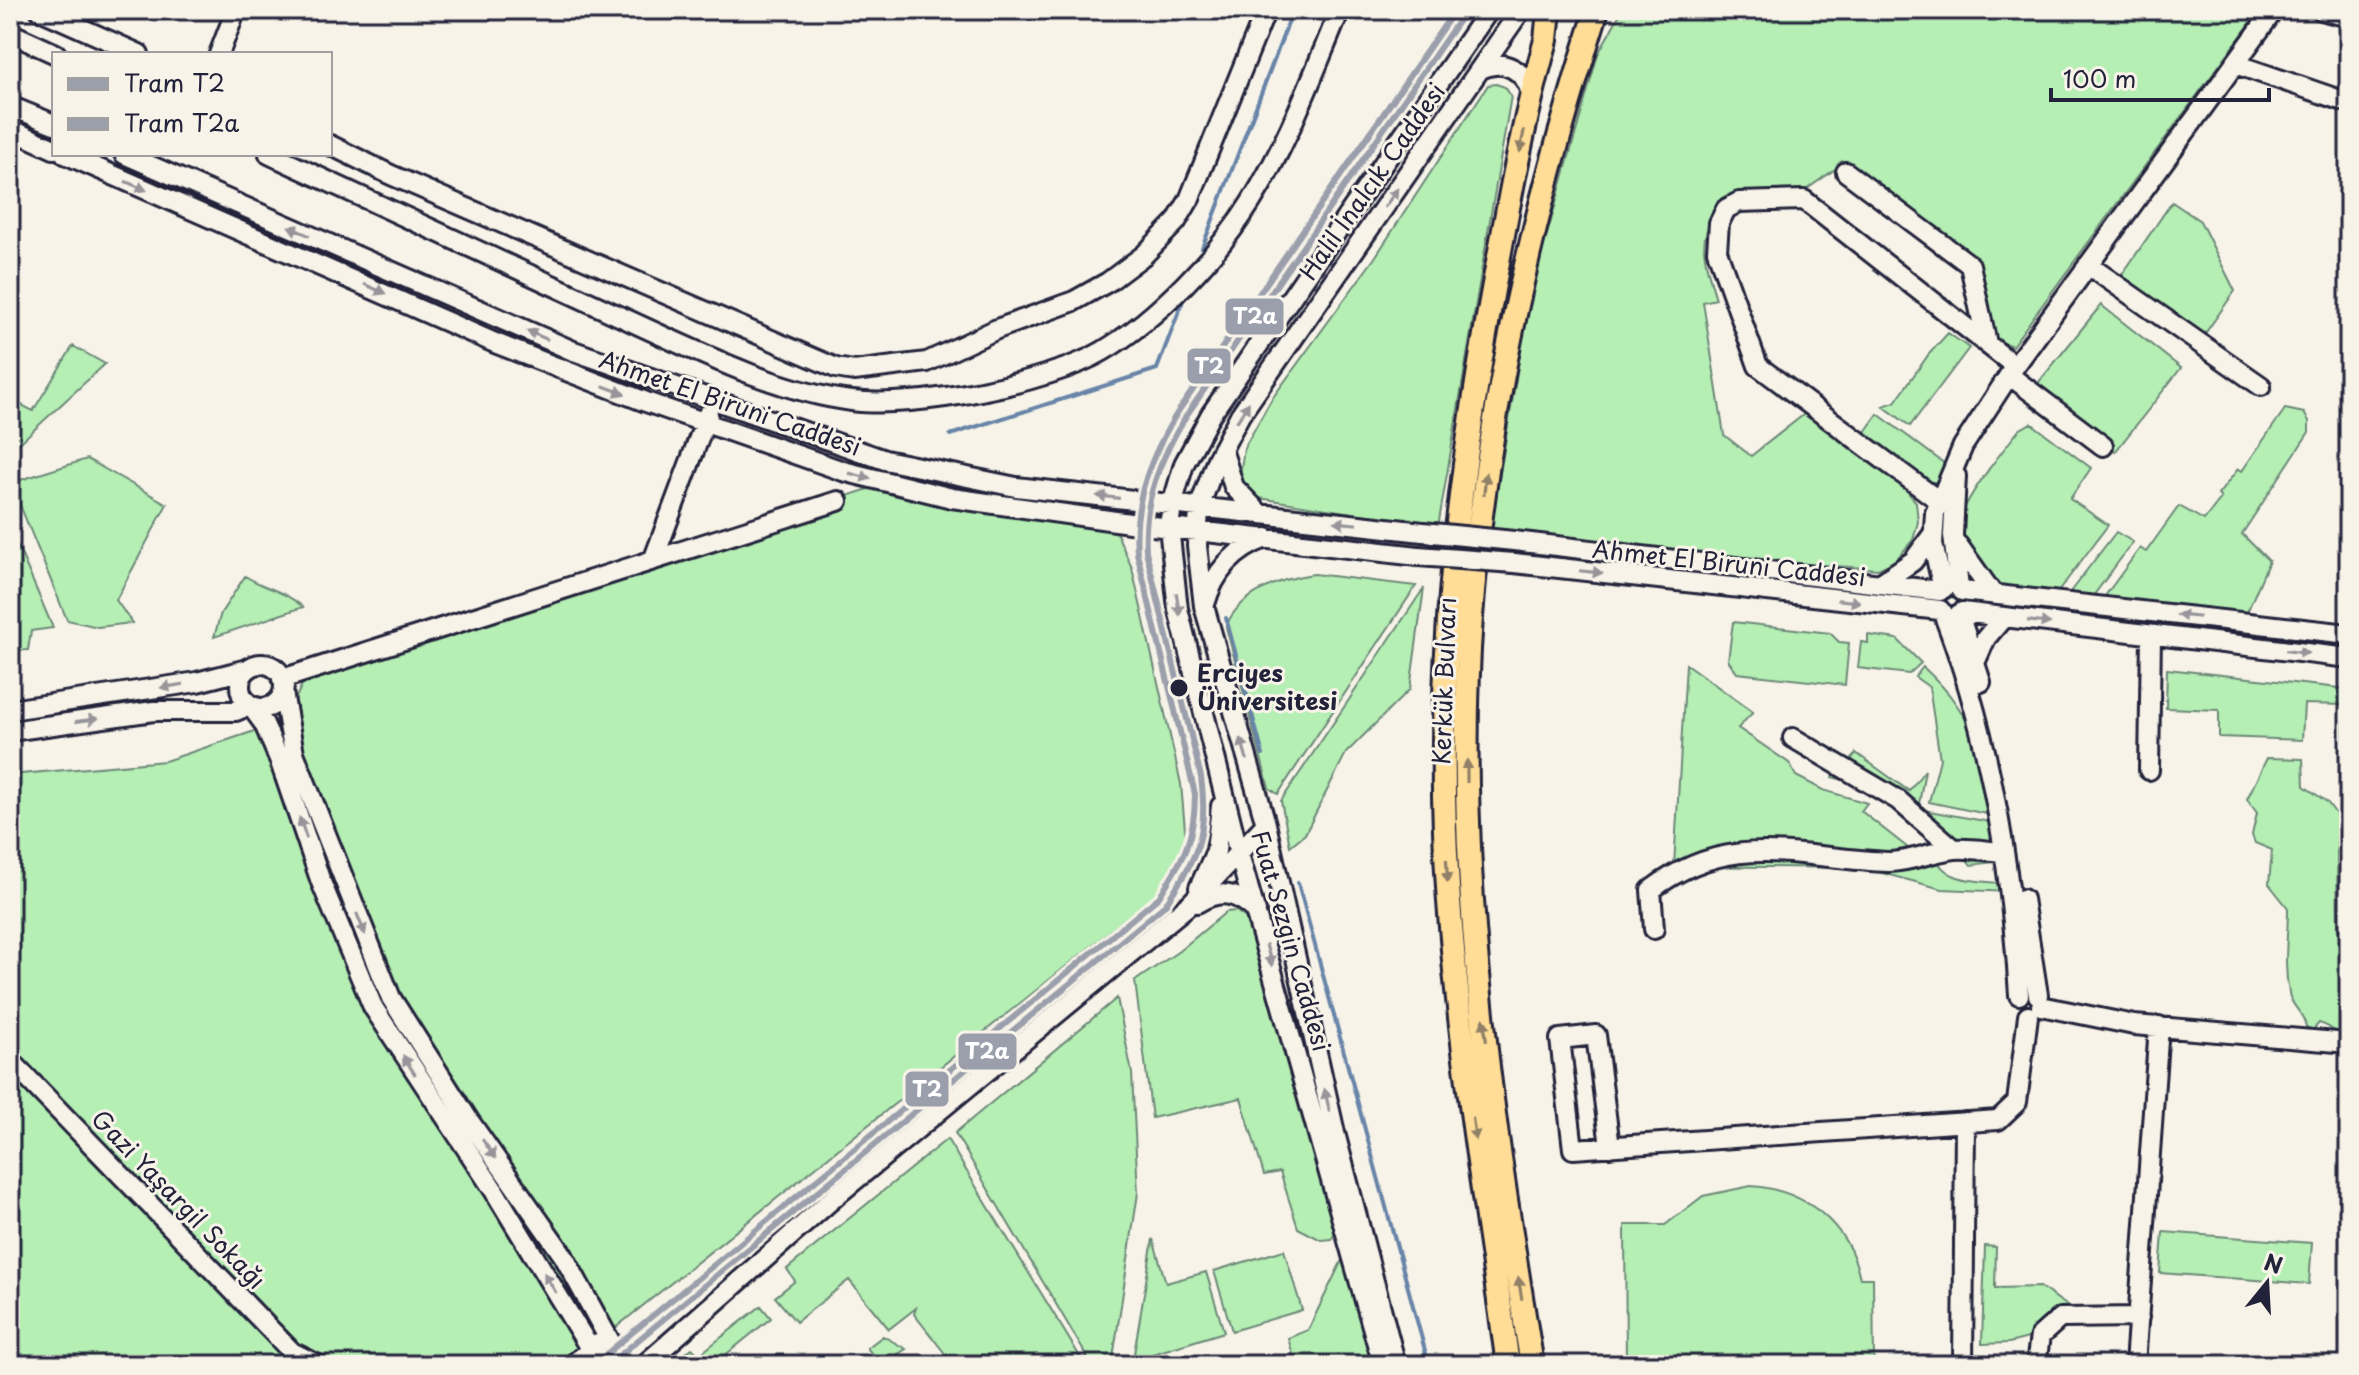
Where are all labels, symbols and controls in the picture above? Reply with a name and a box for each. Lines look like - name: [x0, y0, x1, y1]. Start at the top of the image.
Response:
- legend: [52, 52, 332, 156]
- scale bar: [2051, 52, 2269, 102]
- text: 100 m: [2063, 60, 2136, 96]
- text: Tram T2: [124, 64, 225, 100]
- street label: Halil İnalcık Caddesi: [1290, 75, 1453, 287]
- text: Tram T2a: [124, 104, 239, 140]
- one-way arrow: [1515, 129, 1528, 154]
- one-way arrow: [125, 179, 148, 192]
- one-way arrow: [1383, 188, 1398, 209]
- one-way arrow: [287, 225, 311, 238]
- one-way arrow: [363, 283, 387, 296]
- line badge: T2a: [1224, 297, 1285, 336]
- text: T2a: [1233, 298, 1278, 331]
- one-way arrow: [525, 329, 549, 342]
- street label: Ahmet El Biruni Caddesi: [595, 340, 866, 464]
- line badge: T2: [1186, 347, 1232, 385]
- text: T2: [1194, 348, 1224, 381]
- one-way arrow: [602, 384, 626, 397]
- one-way arrow: [1235, 401, 1249, 423]
- one-way arrow: [848, 470, 872, 483]
- one-way arrow: [1478, 471, 1491, 496]
- one-way arrow: [1095, 491, 1120, 504]
- one-way arrow: [1333, 517, 1358, 530]
- street label: Ahmet El Biruni Caddesi: [1591, 530, 1868, 594]
- one-way arrow: [1579, 566, 1604, 579]
- one-way arrow: [1172, 592, 1185, 617]
- one-way arrow: [1837, 595, 1862, 608]
- street label: Kerkük Bulvarı: [1422, 596, 1464, 766]
- one-way arrow: [2175, 609, 2200, 622]
- one-way arrow: [2027, 616, 2052, 629]
- one-way arrow: [2285, 646, 2310, 659]
- place label: Erciyes Üniversitesi: [1197, 654, 1337, 718]
- marker: Erciyes Üniversitesi: [1168, 677, 1190, 699]
- one-way arrow: [159, 680, 184, 692]
- one-way arrow: [75, 713, 100, 726]
- one-way arrow: [1237, 736, 1250, 760]
- one-way arrow: [1461, 758, 1473, 783]
- one-way arrow: [297, 816, 309, 840]
- street label: Fuat Sezgin Caddesi: [1243, 826, 1341, 1055]
- one-way arrow: [1441, 859, 1454, 884]
- one-way arrow: [355, 913, 368, 937]
- one-way arrow: [1263, 944, 1276, 968]
- one-way arrow: [1478, 1018, 1491, 1043]
- line badge: T2a: [957, 1032, 1018, 1071]
- text: T2a: [965, 1033, 1010, 1066]
- one-way arrow: [402, 1054, 416, 1076]
- line badge: T2: [904, 1070, 950, 1108]
- text: T2: [912, 1071, 942, 1104]
- one-way arrow: [1320, 1087, 1333, 1112]
- street label: Gazi Yaşargil Sokağı: [84, 1101, 275, 1296]
- one-way arrow: [1468, 1117, 1481, 1142]
- one-way arrow: [481, 1139, 496, 1160]
- north arrow: [2227, 1243, 2307, 1323]
- text: N: [2260, 1244, 2287, 1281]
- one-way arrow: [543, 1272, 557, 1294]
- one-way arrow: [1513, 1275, 1526, 1300]

